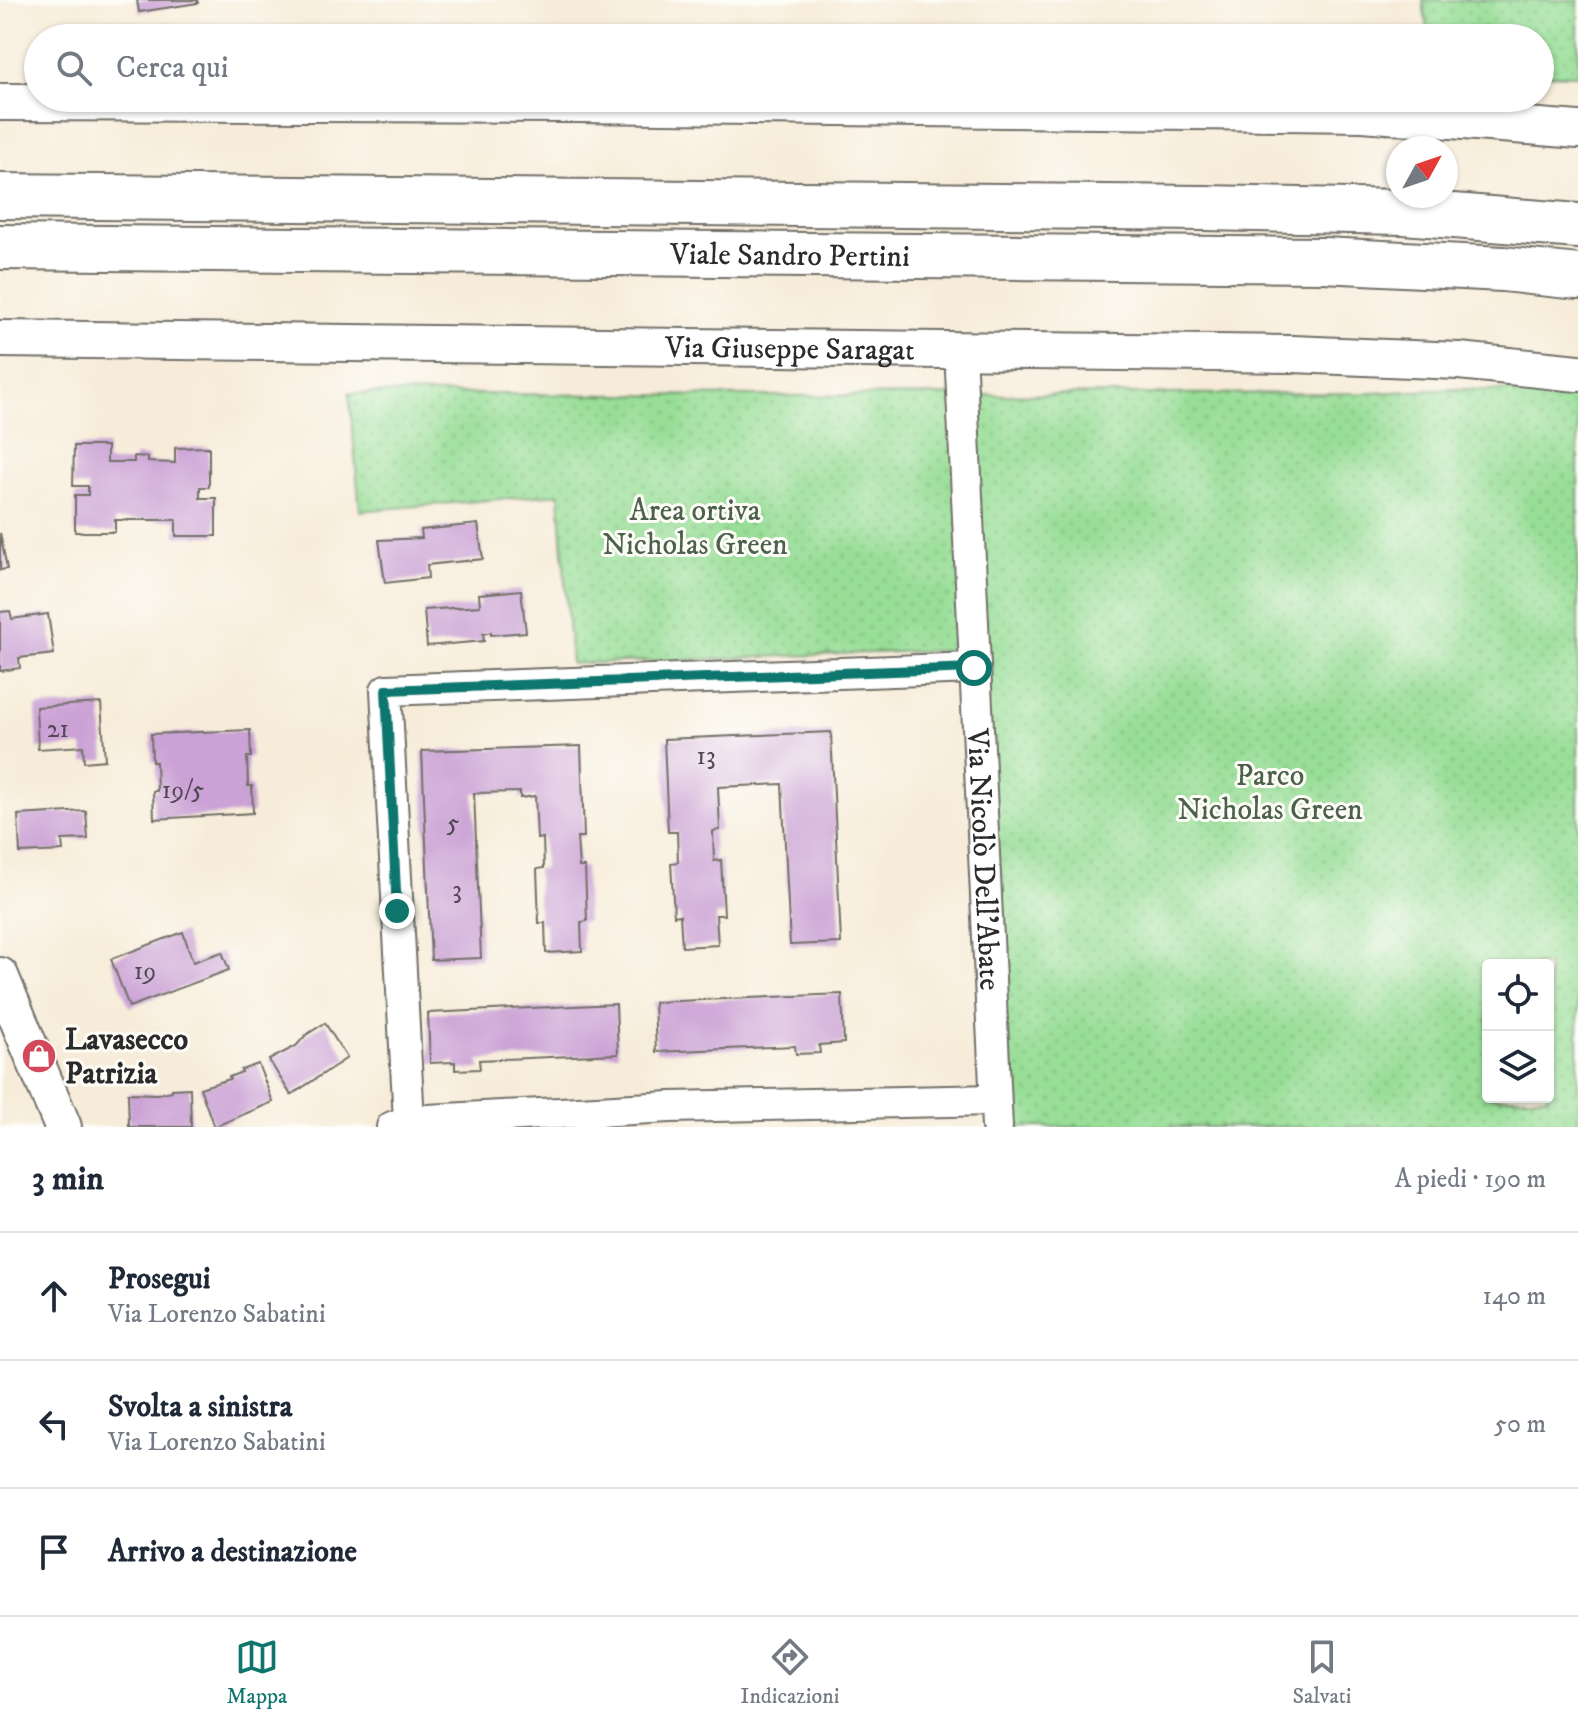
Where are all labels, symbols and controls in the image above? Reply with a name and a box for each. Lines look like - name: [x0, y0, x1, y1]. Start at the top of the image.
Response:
- search box: [24, 24, 1554, 112]
- icon: search: [52, 46, 96, 90]
- text: Cerca qui: [116, 50, 229, 87]
- north arrow: [1386, 136, 1458, 208]
- street label: Viale Sandro Pertini: [669, 237, 910, 276]
- street label: Via Giuseppe Saragat: [664, 330, 915, 370]
- park label: Area ortiva Nicholas Green: [602, 493, 788, 564]
- route start: [956, 650, 992, 686]
- house number: 21: [47, 713, 69, 746]
- street label: Via Nicolò Dell'Abate: [958, 727, 1007, 991]
- house number: 13: [696, 740, 716, 773]
- park label: Parco Nicholas Green: [1177, 758, 1363, 829]
- house number: 19/5: [162, 774, 204, 807]
- house number: 5: [447, 807, 460, 840]
- house number: 3: [452, 874, 462, 907]
- route end: [379, 893, 415, 929]
- house number: 19: [134, 955, 156, 988]
- map controls: [1482, 959, 1554, 1103]
- button: locate: [1482, 959, 1554, 1031]
- place label: Lavasecco Patrizia: [65, 1022, 188, 1093]
- button: layers: [1482, 1031, 1554, 1103]
- shop icon: Lavasecco Patrizia: [20, 1037, 58, 1075]
- text: 3 min: [32, 1158, 104, 1200]
- text: A piedi · 190 m: [1395, 1163, 1546, 1196]
- text: Prosegui: [108, 1261, 210, 1298]
- icon: ahead: [32, 1274, 76, 1318]
- text: 140 m: [1482, 1280, 1546, 1313]
- text: Via Lorenzo Sabatini: [108, 1298, 326, 1331]
- text: Svolta a sinistra: [108, 1389, 293, 1426]
- icon: left: [32, 1402, 76, 1446]
- text: 50 m: [1494, 1408, 1546, 1441]
- text: Via Lorenzo Sabatini: [108, 1426, 326, 1459]
- icon: arrive: [32, 1530, 76, 1574]
- text: Arrivo a destinazione: [108, 1534, 357, 1571]
- tab: Mappa: [226, 1635, 287, 1710]
- tab: Indicazioni: [740, 1635, 839, 1710]
- tab: Salvati: [1292, 1635, 1351, 1710]

